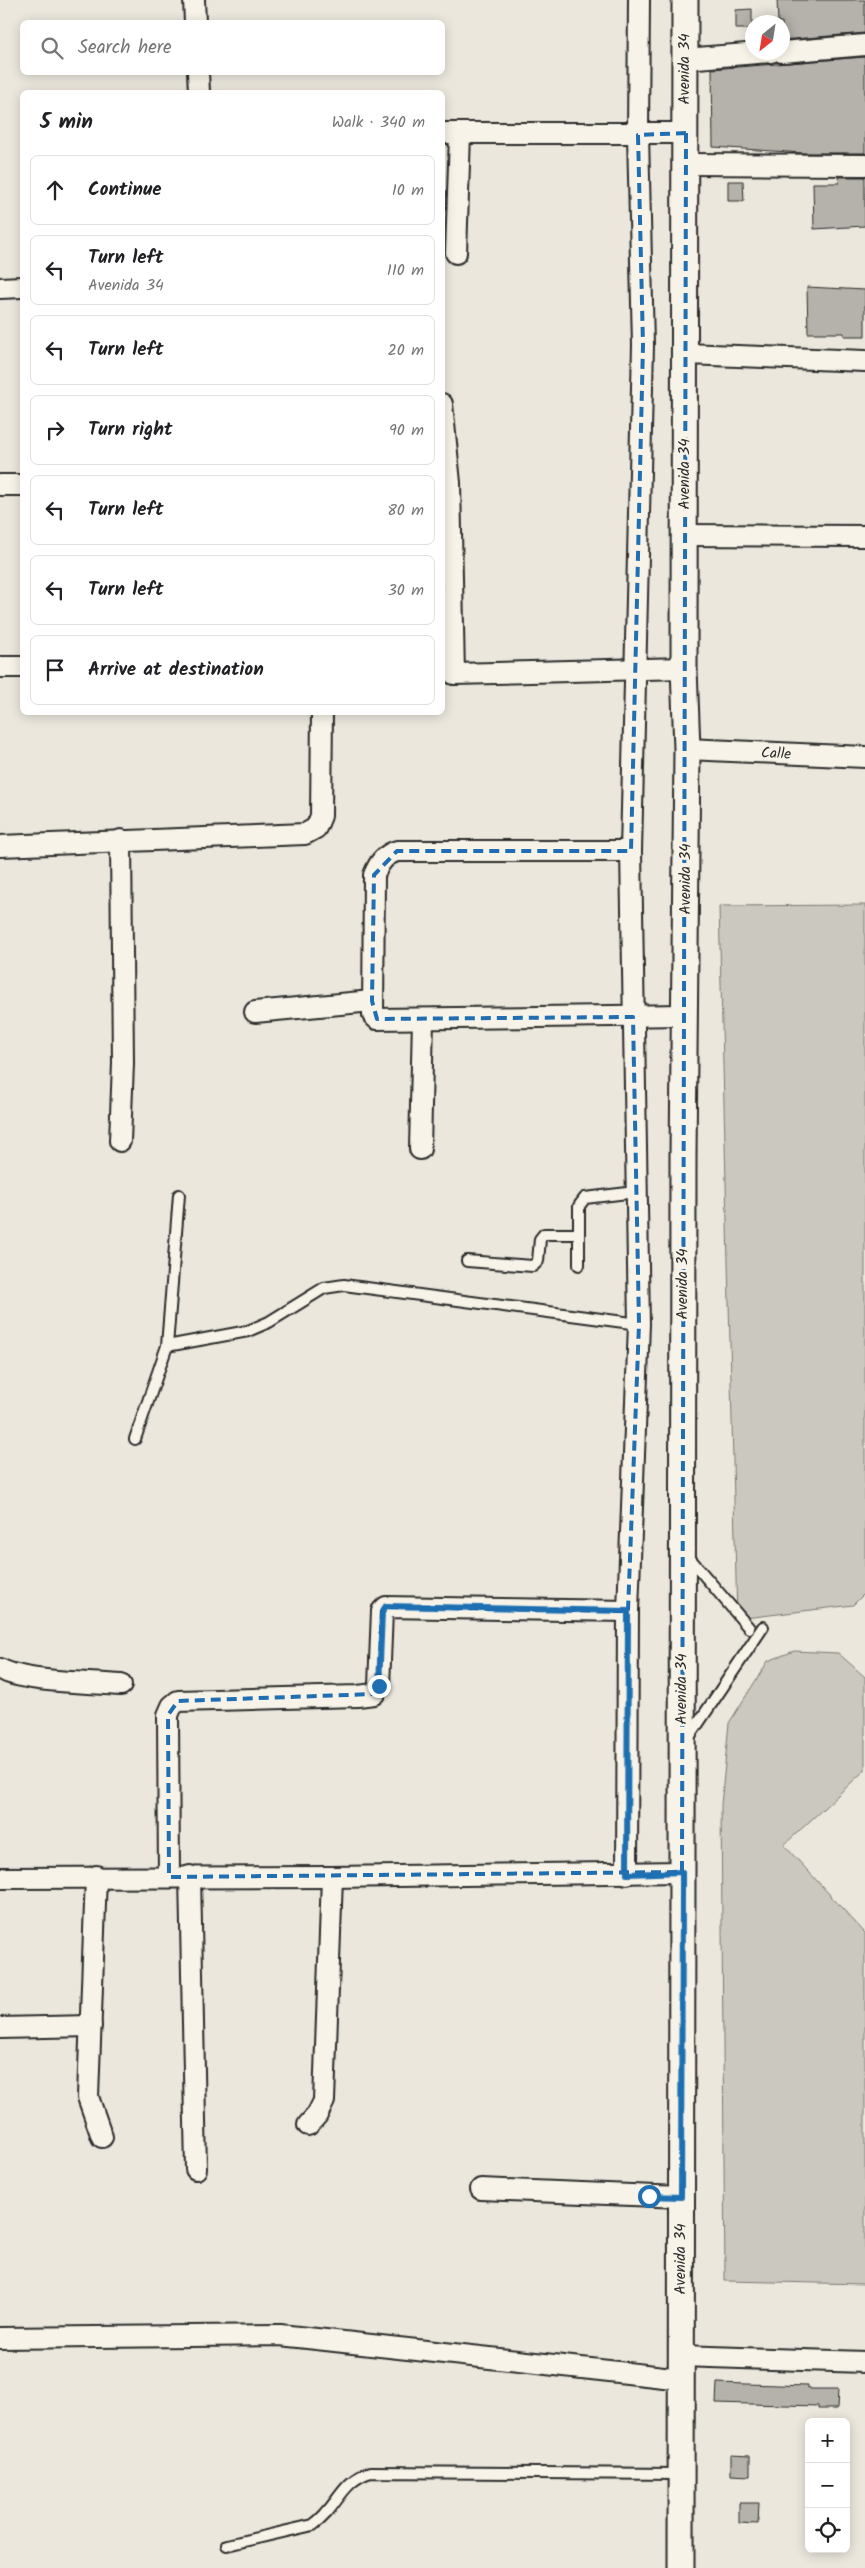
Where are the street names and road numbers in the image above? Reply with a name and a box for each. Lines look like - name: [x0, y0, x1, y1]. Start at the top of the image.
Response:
- street label: Avenida 34: [673, 33, 697, 105]
- street label: Avenida 34: [673, 438, 697, 510]
- street label: Calle: [760, 741, 792, 767]
- street label: Avenida 34: [674, 843, 698, 915]
- street label: Avenida 34: [671, 1248, 695, 1320]
- street label: Avenida 34: [670, 1653, 694, 1725]
- street label: Avenida 34: [669, 2223, 693, 2295]

